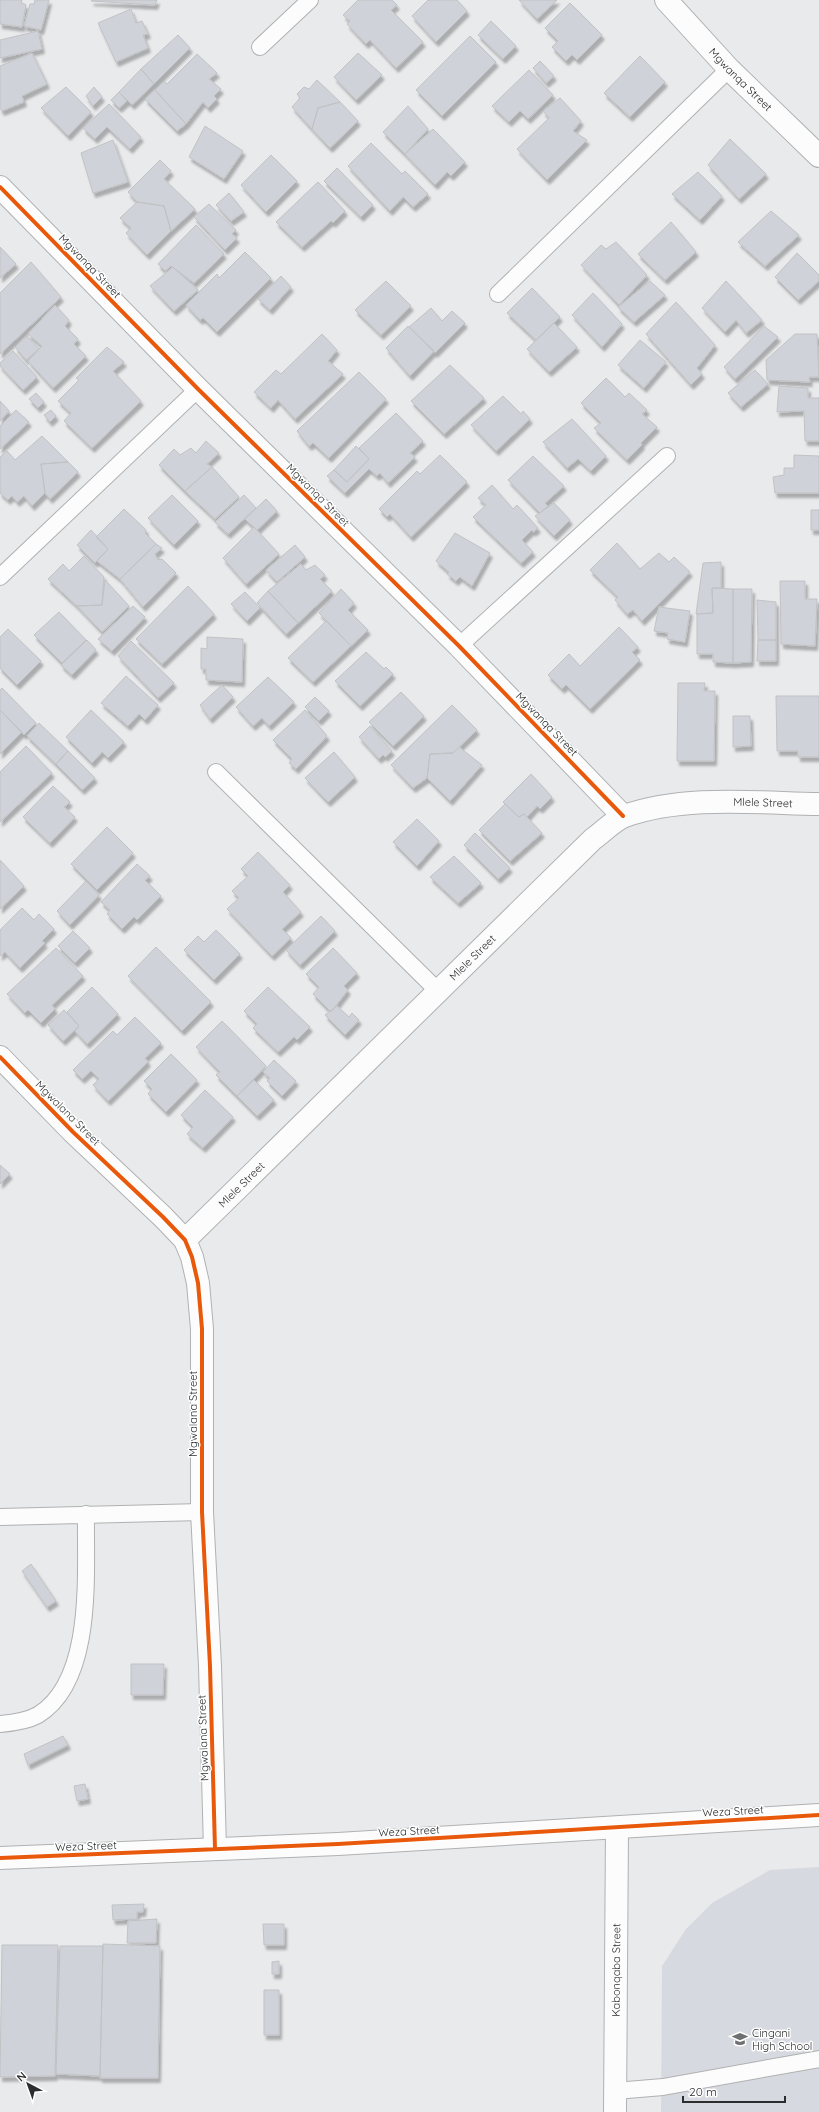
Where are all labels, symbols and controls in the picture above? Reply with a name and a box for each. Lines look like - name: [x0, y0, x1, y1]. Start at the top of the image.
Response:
- street label: Mgwanqa Street: [706, 45, 775, 114]
- street label: Mgwanqa Street: [56, 231, 124, 301]
- street label: Mgwanqa Street: [283, 460, 353, 530]
- street label: Mgwanqa Street: [513, 689, 581, 759]
- street label: Mlele Street: [733, 795, 793, 810]
- street label: Mlele Street: [446, 931, 499, 983]
- street label: Mgwalana Street: [33, 1078, 104, 1149]
- street label: Mlele Street: [215, 1159, 268, 1210]
- street label: Mgwalana Street: [186, 1371, 200, 1457]
- street label: Mgwalana Street: [194, 1694, 212, 1781]
- street label: Weza Street: [702, 1802, 764, 1820]
- street label: Weza Street: [378, 1822, 440, 1840]
- street label: Weza Street: [55, 1838, 117, 1854]
- street label: Kabonqaba Street: [609, 1923, 623, 2017]
- place label: Cingani High School: [752, 2026, 812, 2053]
- school or university icon: Cingani High School: [731, 2030, 749, 2048]
- north arrow: [8, 2064, 48, 2104]
- text: N: [14, 2069, 29, 2084]
- scale bar: [683, 2078, 785, 2104]
- text: 20 m: [689, 2084, 717, 2099]

